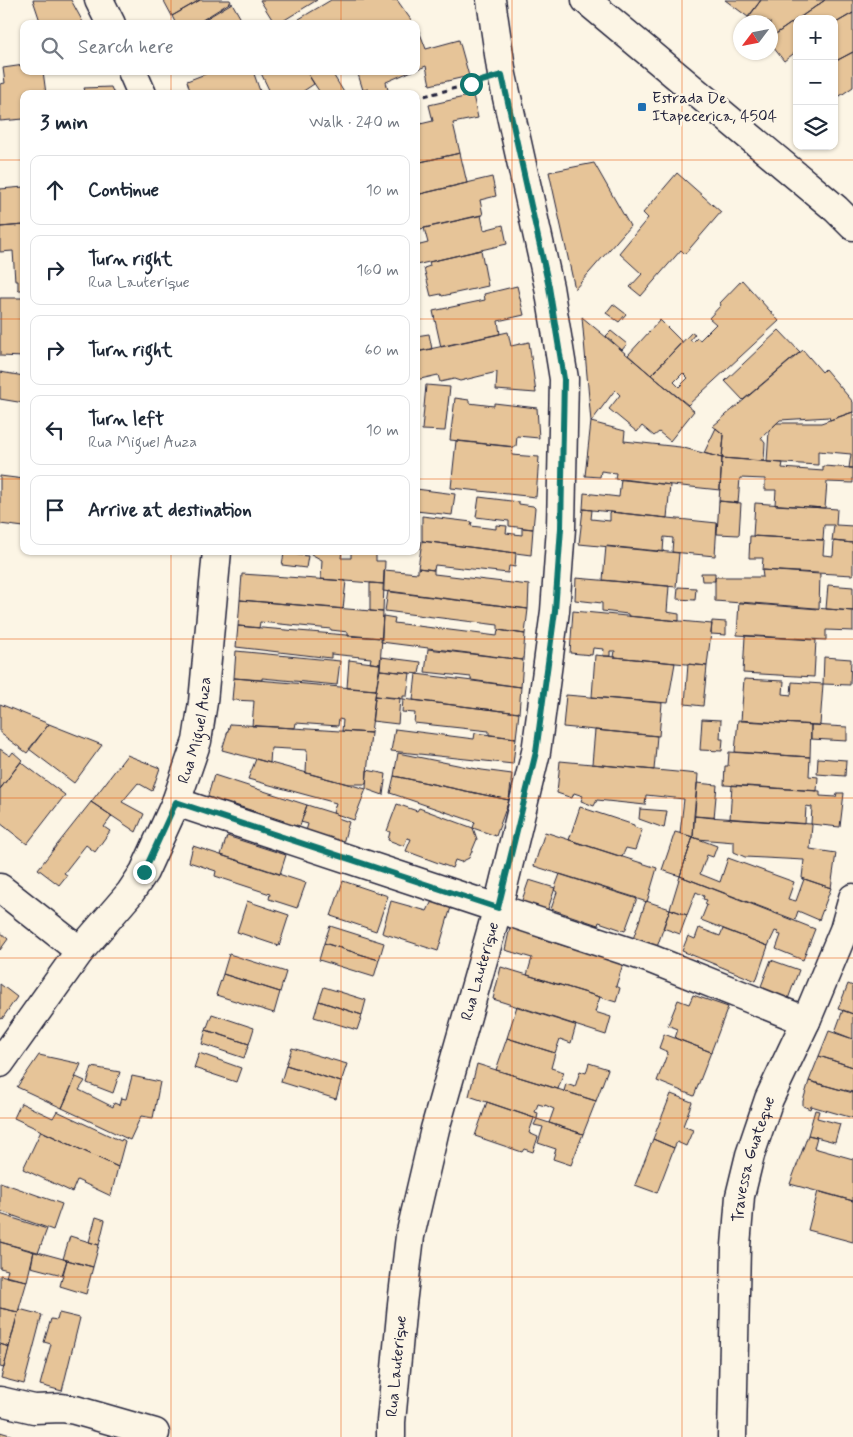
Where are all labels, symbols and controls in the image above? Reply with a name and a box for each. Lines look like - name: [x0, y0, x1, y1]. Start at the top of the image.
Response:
- north arrow: [733, 15, 778, 60]
- map controls: [793, 15, 838, 150]
- button: +: [793, 15, 838, 60]
- search box: [20, 20, 420, 75]
- icon: search: [38, 34, 66, 62]
- text: Search here: [78, 35, 174, 60]
- button: −: [793, 60, 838, 105]
- route start: [460, 73, 483, 96]
- place label: Estrada De Itapecerica, 4504: [652, 88, 777, 127]
- marker: Estrada De Itapecerica, 4504: [636, 101, 648, 113]
- button: layers: [793, 105, 838, 150]
- text: 3 min: [40, 109, 88, 137]
- text: Walk · 240 m: [309, 112, 400, 133]
- icon: ahead: [41, 176, 69, 204]
- text: Continue: [88, 178, 159, 203]
- text: 10 m: [366, 180, 399, 201]
- text: Turn right: [88, 247, 172, 272]
- icon: right: [41, 256, 69, 284]
- text: 160 m: [356, 260, 399, 281]
- text: Rua Lauterique: [88, 272, 190, 293]
- icon: right: [41, 336, 69, 364]
- text: Turn right: [88, 338, 172, 363]
- text: 60 m: [365, 340, 399, 361]
- text: Turn left: [88, 407, 164, 432]
- icon: left: [41, 416, 69, 444]
- text: 10 m: [366, 420, 399, 441]
- text: Rua Miguel Auza: [88, 432, 197, 453]
- icon: arrive: [41, 496, 69, 524]
- text: Arrive at destination: [88, 498, 252, 523]
- street label: Rua Miguel Auza: [173, 676, 216, 787]
- route end: [133, 861, 156, 884]
- street label: Rua Lauterique: [456, 919, 504, 1023]
- street label: Travessa Guateque: [727, 1093, 780, 1223]
- street label: Rua Lauterique: [381, 1315, 411, 1418]

